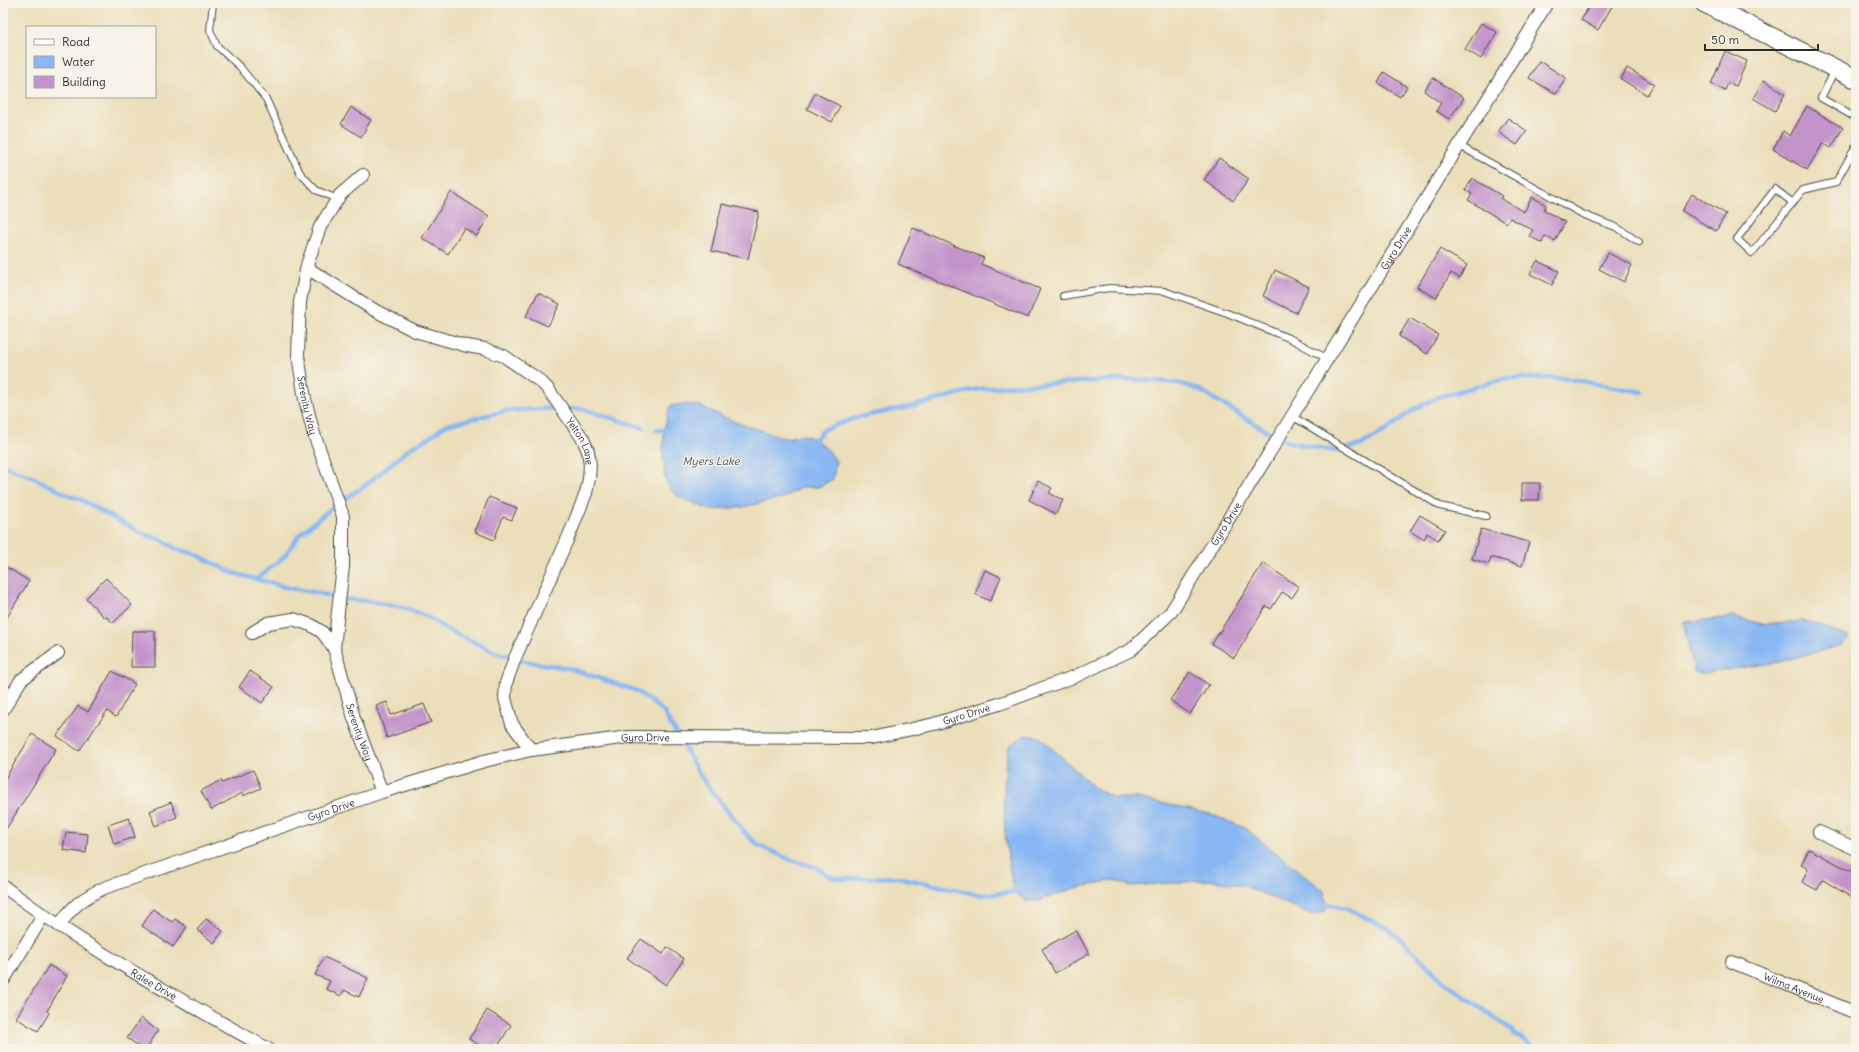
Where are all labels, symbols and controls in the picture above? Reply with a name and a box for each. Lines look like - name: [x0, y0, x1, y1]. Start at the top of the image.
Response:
- legend: [26, 26, 156, 98]
- scale bar: [1705, 26, 1818, 52]
- text: 50 m: [1711, 32, 1740, 47]
- text: Road: [62, 34, 90, 49]
- text: Water: [62, 54, 95, 69]
- text: Building: [62, 74, 106, 89]
- street label: Gyro Drive: [1378, 224, 1414, 272]
- street label: Serenity Way: [294, 375, 320, 436]
- street label: Yelton Lane: [563, 415, 596, 466]
- water label: Myers Lake: [683, 454, 740, 468]
- street label: Gyro Drive: [1208, 500, 1244, 548]
- street label: Gyro Drive: [941, 701, 992, 728]
- street label: Serenity Way: [343, 702, 375, 762]
- street label: Gyro Drive: [620, 731, 670, 745]
- street label: Gyro Drive: [306, 796, 356, 824]
- street label: Ralee Drive: [128, 966, 179, 1003]
- street label: Wilma Avenue: [1762, 970, 1826, 1006]

